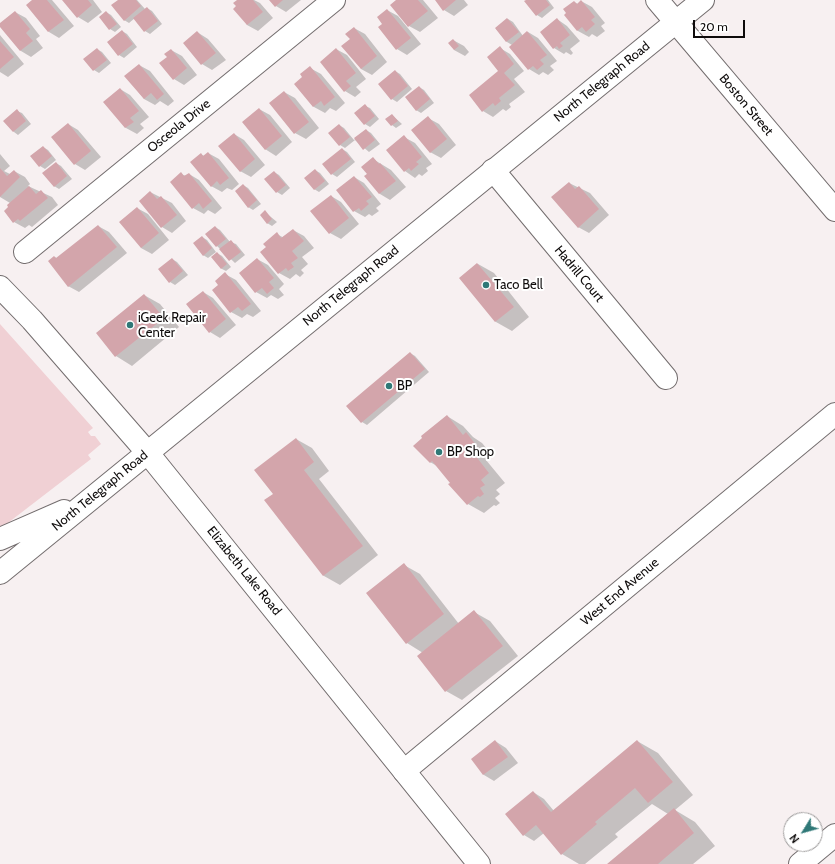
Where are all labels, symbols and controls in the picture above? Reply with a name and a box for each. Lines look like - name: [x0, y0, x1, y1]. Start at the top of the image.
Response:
- scale bar: [695, 12, 747, 38]
- text: 20 m: [700, 19, 728, 34]
- street label: North Telegraph Road: [551, 39, 653, 125]
- street label: Boston Street: [716, 71, 776, 139]
- street label: Osceola Drive: [144, 96, 214, 156]
- street label: North Telegraph Road: [300, 243, 402, 329]
- street label: Hadrill Court: [551, 243, 607, 305]
- place label: Taco Bell: [494, 277, 543, 293]
- marker: Taco Bell: [481, 280, 491, 290]
- place label: iGeek Repair Center: [138, 310, 206, 341]
- marker: iGeek Repair Center: [125, 320, 135, 330]
- place label: BP: [397, 378, 412, 394]
- marker: BP: [384, 381, 394, 391]
- place label: BP Shop: [447, 444, 494, 460]
- marker: BP Shop: [434, 447, 444, 457]
- street label: North Telegraph Road: [49, 448, 151, 534]
- street label: Elizabeth Lake Road: [203, 523, 285, 619]
- street label: West End Avenue: [578, 555, 662, 629]
- north arrow: [783, 812, 823, 852]
- text: N: [786, 831, 802, 846]

